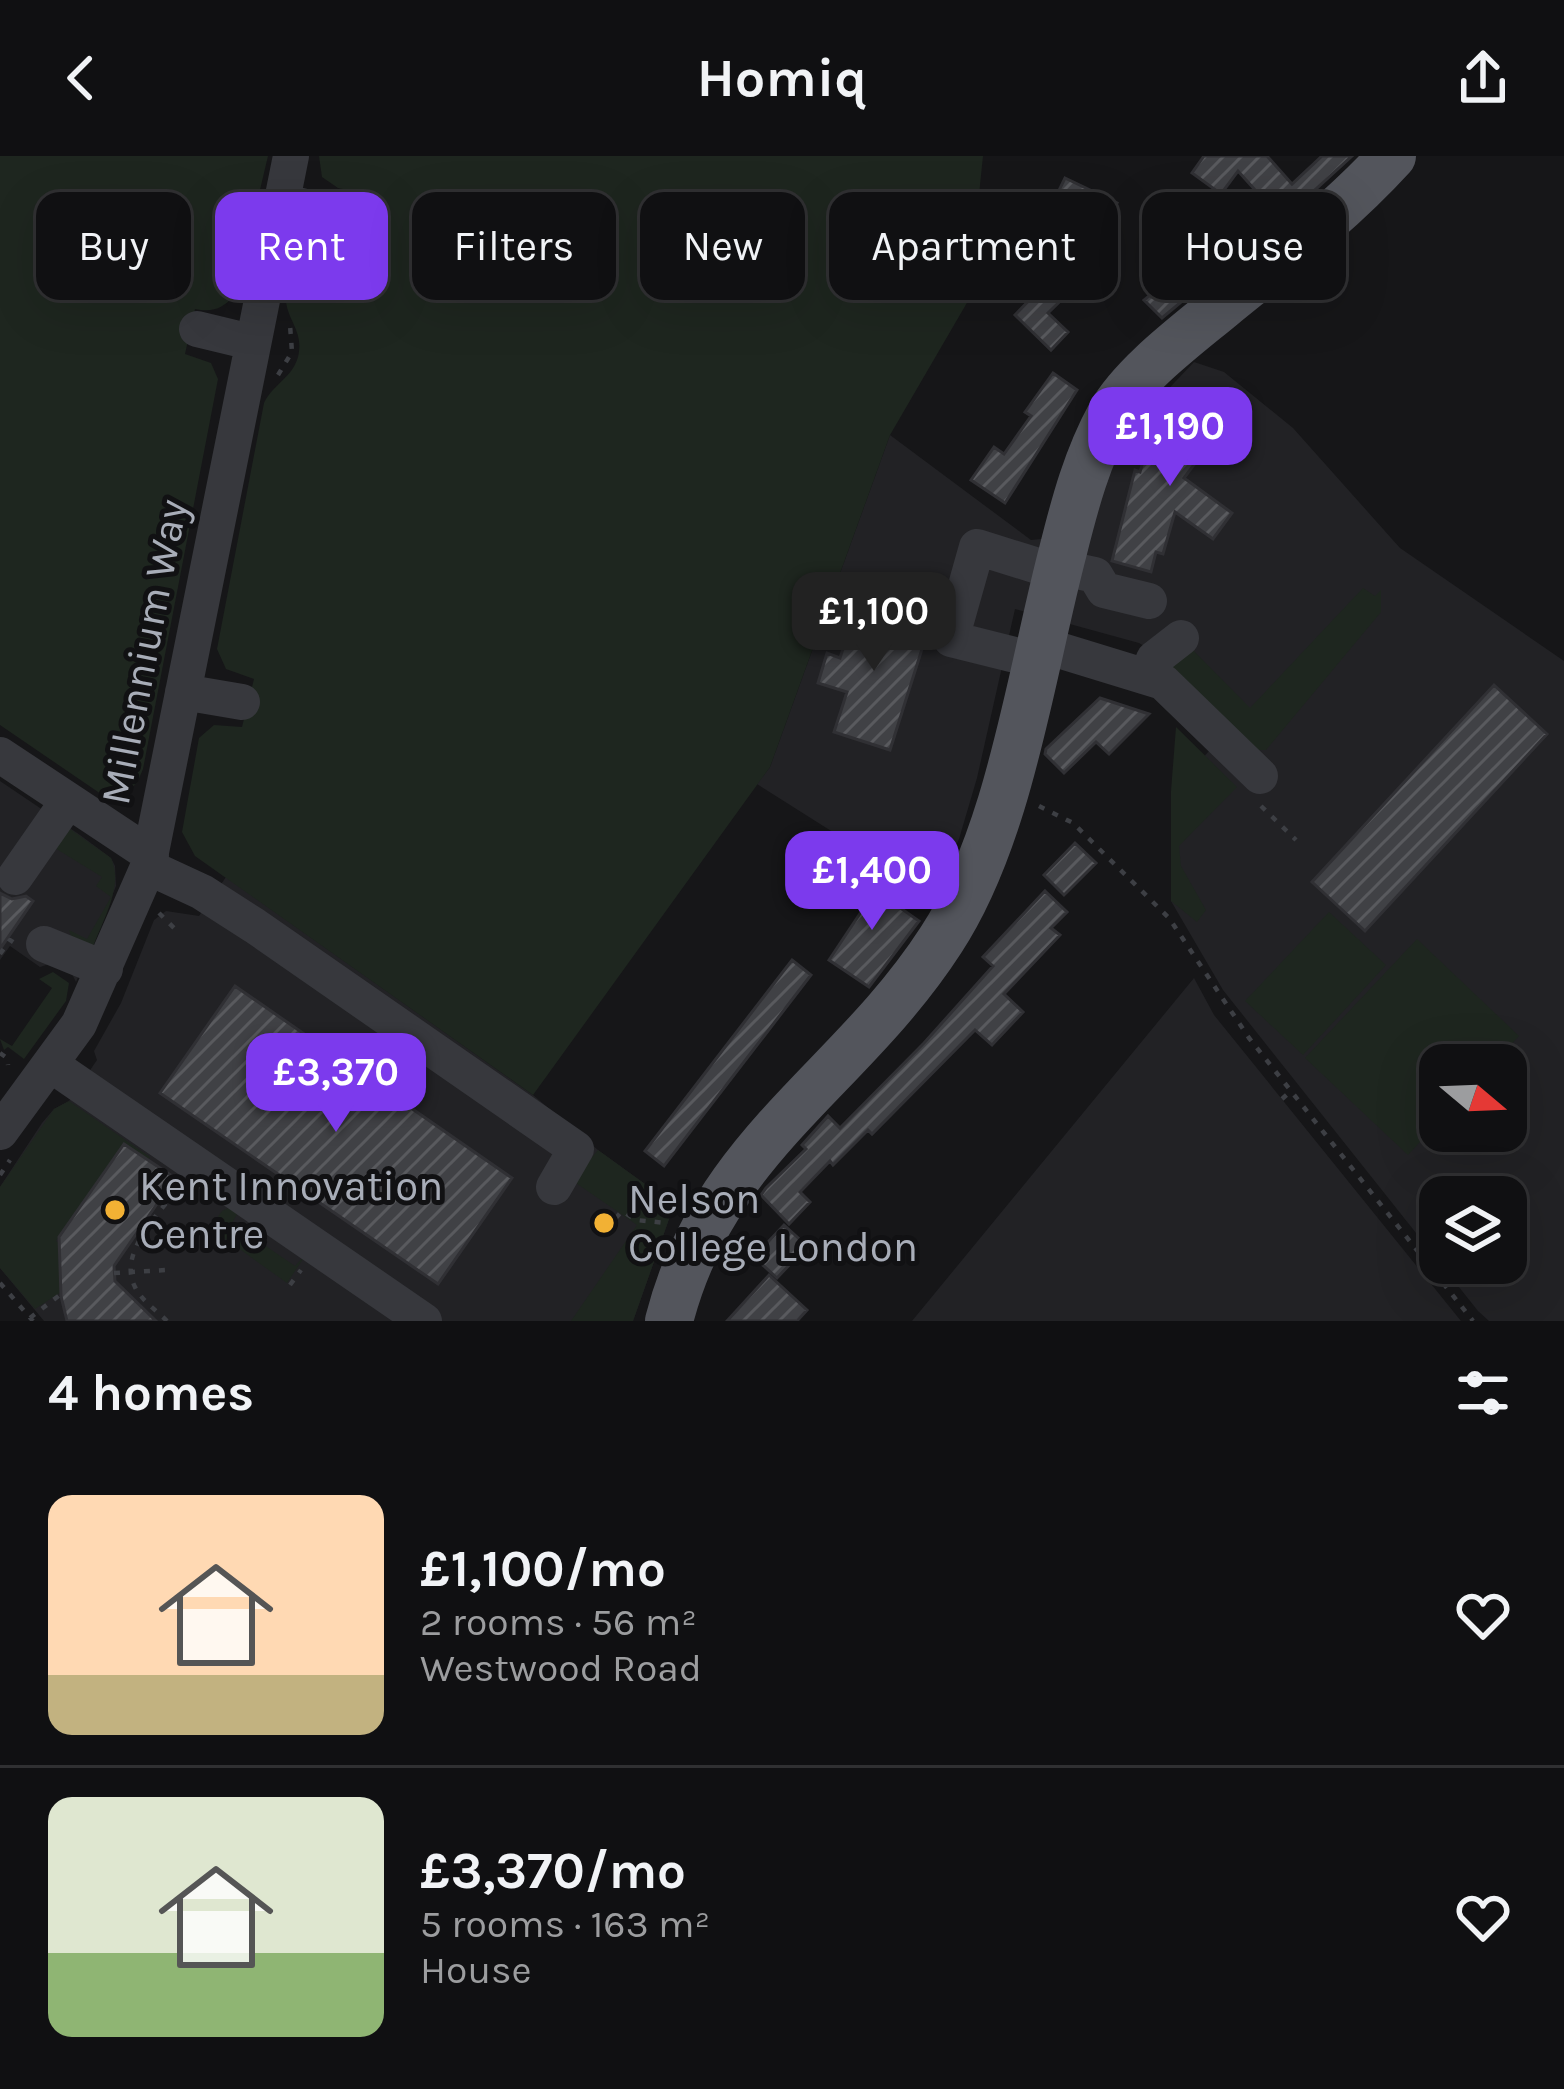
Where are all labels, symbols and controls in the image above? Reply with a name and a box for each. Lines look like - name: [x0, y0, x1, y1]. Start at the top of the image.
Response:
- icon: back: [48, 45, 114, 111]
- icon: share: [1450, 45, 1516, 111]
- text: Homiq: [697, 46, 867, 110]
- chip: Buy: [36, 192, 191, 300]
- chip: Rent: [215, 192, 388, 300]
- chip: Filters: [412, 192, 616, 300]
- chip: New: [640, 192, 805, 300]
- chip: Apartment: [829, 192, 1118, 300]
- chip: House: [1142, 192, 1346, 300]
- pin: £1,190: [1072, 387, 1268, 489]
- text: £1,190: [1115, 403, 1225, 449]
- street label: Millennium Way: [90, 495, 198, 809]
- pin: £1,100: [776, 572, 972, 674]
- text: £1,100: [819, 588, 929, 634]
- pin: £1,400: [774, 831, 970, 933]
- text: £1,400: [812, 847, 932, 893]
- pin: £3,370: [238, 1033, 434, 1135]
- north arrow: [1419, 1044, 1527, 1152]
- map controls: [1419, 1044, 1527, 1284]
- text: £3,370: [273, 1049, 399, 1095]
- place label: Kent Innovation Centre: [139, 1161, 443, 1259]
- place label: Nelson College London: [628, 1174, 918, 1272]
- button: layers: [1419, 1176, 1527, 1284]
- marker: Kent Innovation Centre: [102, 1197, 128, 1223]
- marker: Nelson College London: [591, 1210, 617, 1236]
- icon: filters: [1450, 1360, 1516, 1426]
- text: 4 homes: [48, 1363, 254, 1423]
- text: £1,100/mo: [420, 1539, 666, 1599]
- icon: home: [144, 1543, 288, 1687]
- icon: heart: [1450, 1582, 1516, 1648]
- text: 2 rooms · 56 m²: [420, 1599, 697, 1645]
- text: Westwood Road: [420, 1645, 702, 1691]
- text: £3,370/mo: [420, 1841, 686, 1901]
- icon: home: [144, 1845, 288, 1989]
- icon: heart: [1450, 1884, 1516, 1950]
- text: 5 rooms · 163 m²: [420, 1901, 710, 1947]
- text: House: [420, 1947, 532, 1993]

